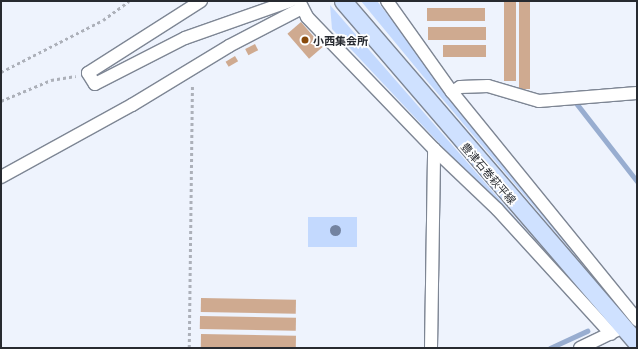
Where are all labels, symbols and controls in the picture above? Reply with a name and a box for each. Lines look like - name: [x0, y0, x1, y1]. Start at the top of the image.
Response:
- place label: 小西集会所: [313, 33, 368, 47]
- marker: 小西集会所: [300, 35, 310, 45]
- street label: 豊津石巻萩平線: [459, 140, 519, 206]

